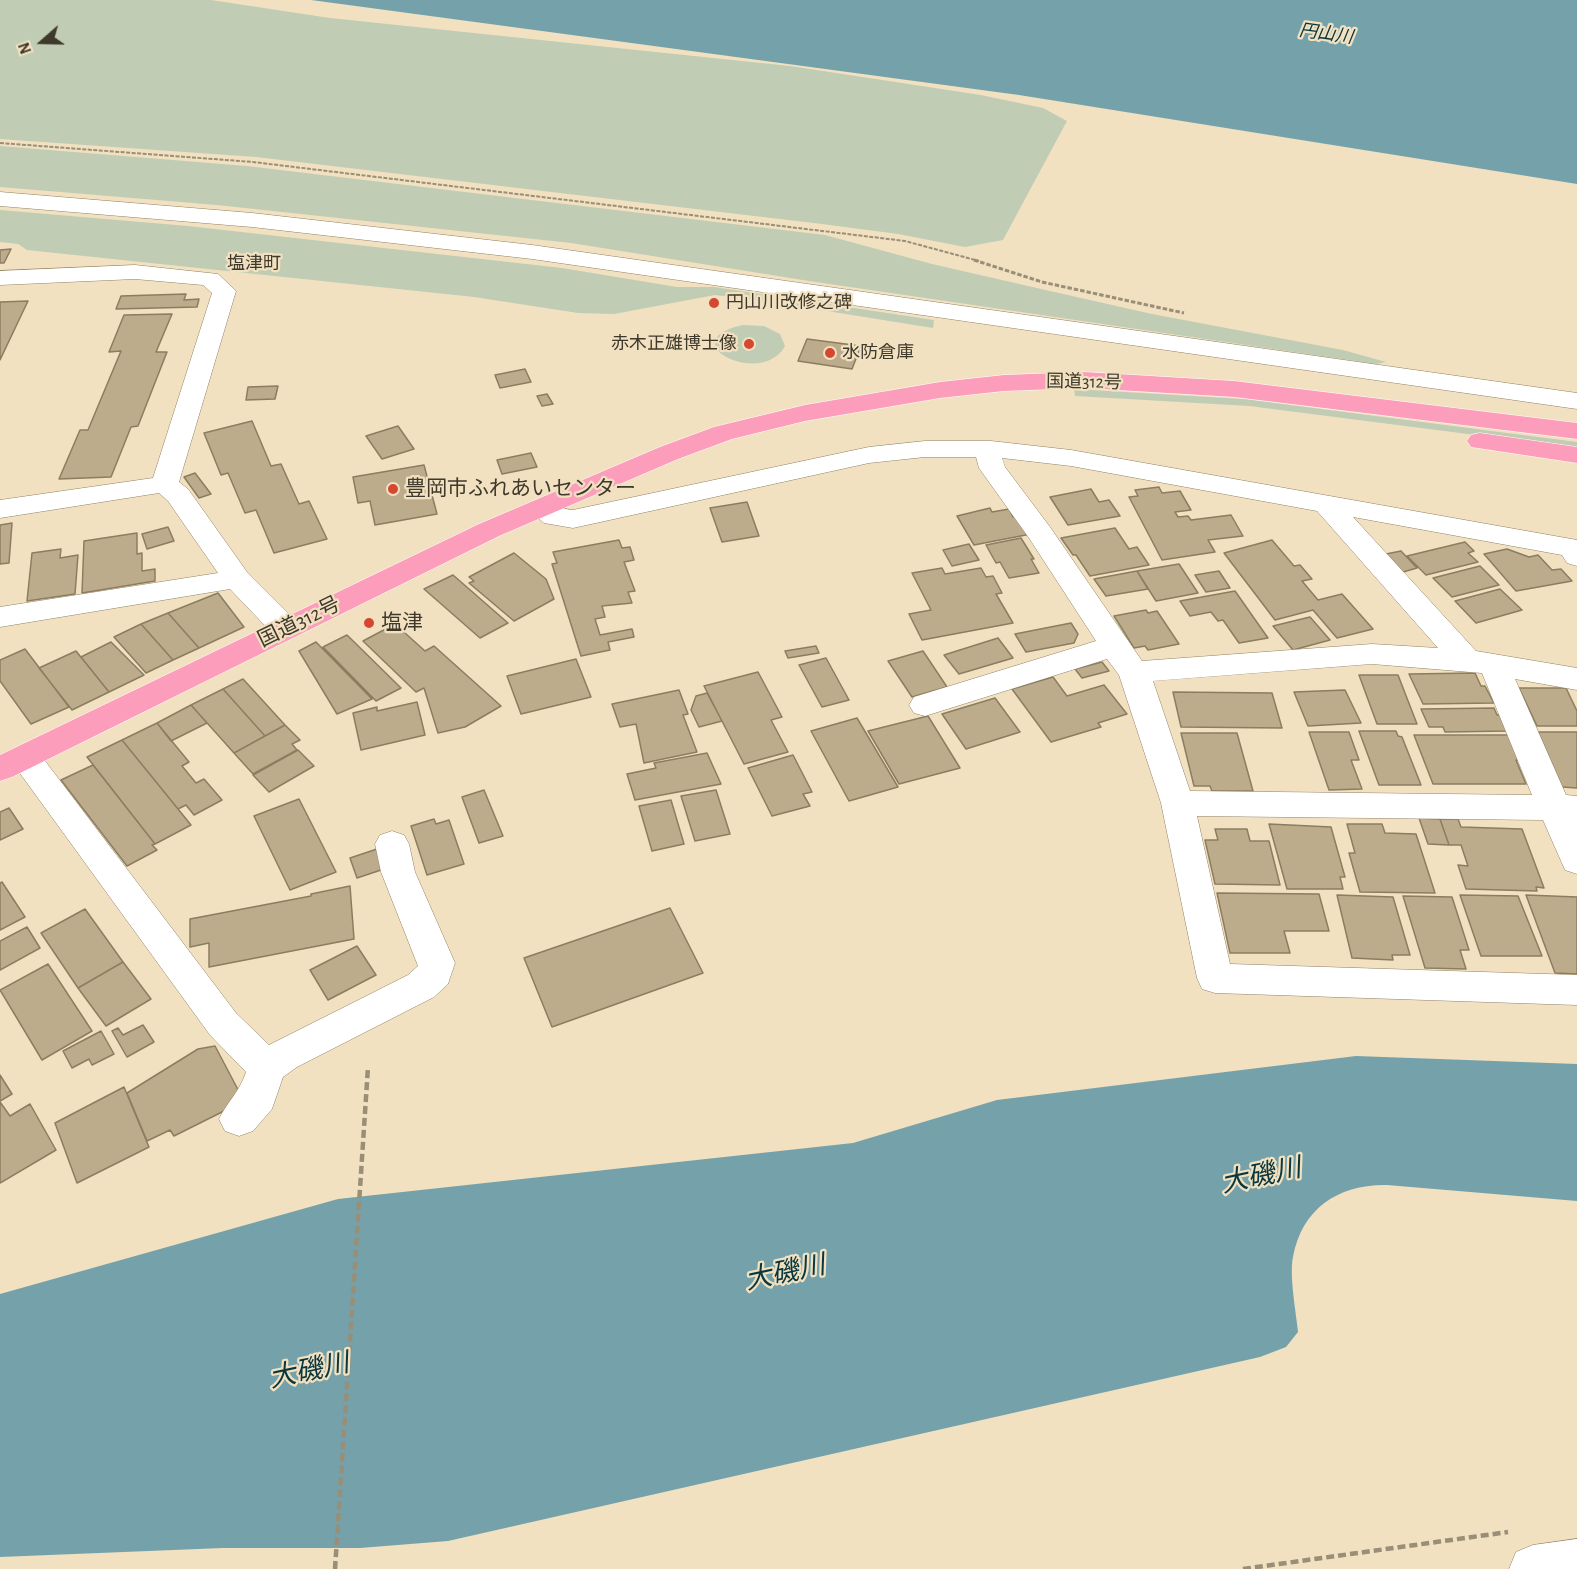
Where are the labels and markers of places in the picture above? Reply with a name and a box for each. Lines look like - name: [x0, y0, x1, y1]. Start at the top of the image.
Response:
- place label: 円山川改修之碑: [726, 292, 852, 314]
- marker: 円山川改修之碑: [707, 296, 721, 310]
- place label: 赤木正雄博士像: [611, 333, 737, 355]
- marker: 赤木正雄博士像: [742, 337, 756, 351]
- place label: 水防倉庫: [842, 342, 914, 364]
- marker: 水防倉庫: [823, 346, 837, 360]
- place label: 豊岡市ふれあいセンター: [405, 476, 636, 502]
- marker: 豊岡市ふれあいセンター: [386, 482, 400, 496]
- place label: 塩津: [381, 610, 423, 636]
- marker: 塩津: [362, 616, 376, 630]

